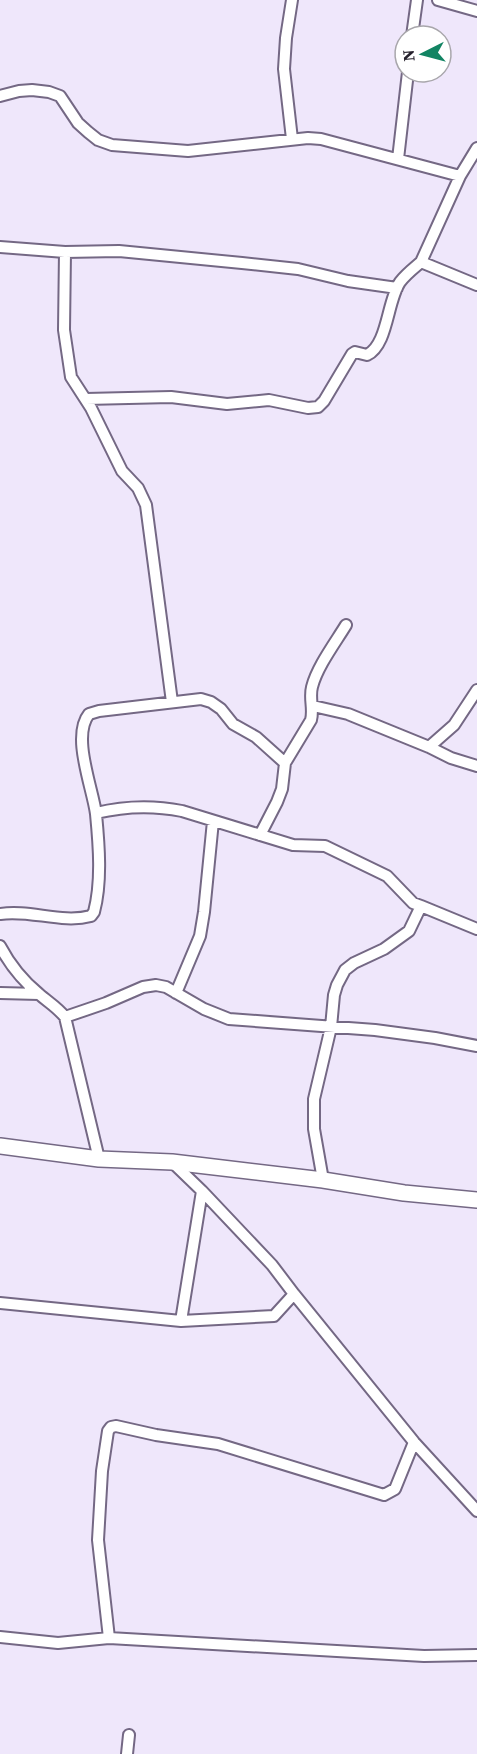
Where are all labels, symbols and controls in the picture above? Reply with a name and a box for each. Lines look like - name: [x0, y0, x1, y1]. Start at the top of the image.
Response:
- north arrow: [393, 24, 453, 84]
- text: N: [396, 48, 420, 63]

